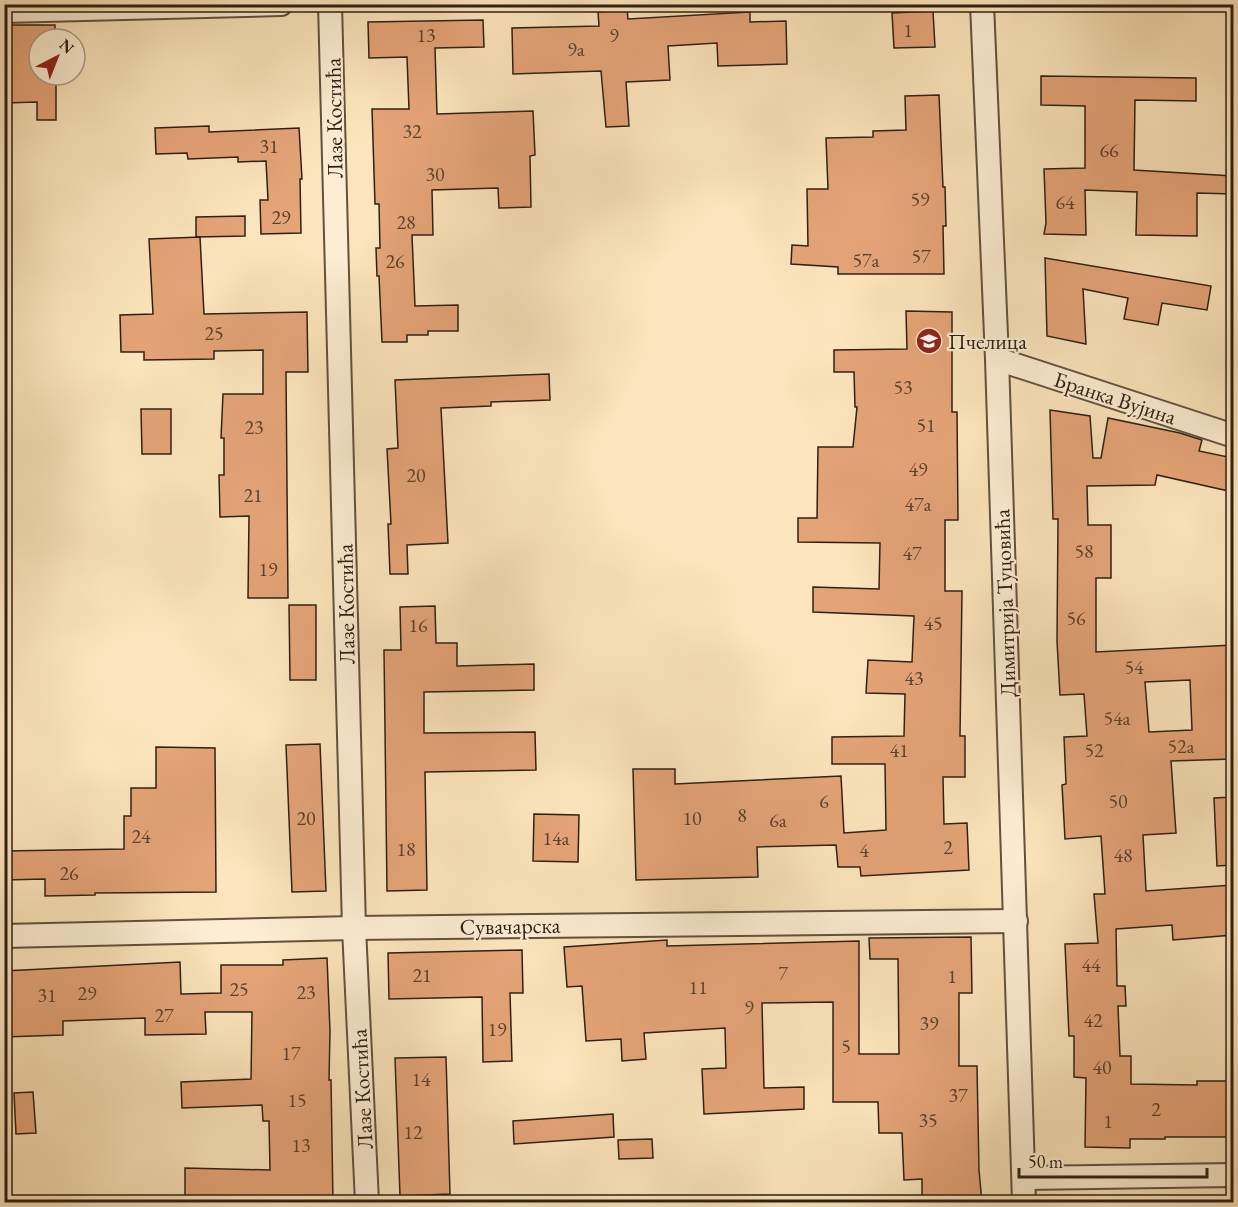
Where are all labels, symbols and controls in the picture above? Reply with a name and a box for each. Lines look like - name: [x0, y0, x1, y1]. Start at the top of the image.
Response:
- house number: 1: [903, 17, 913, 43]
- house number: 13: [416, 22, 436, 48]
- house number: 9: [609, 22, 619, 48]
- north arrow: [27, 27, 87, 87]
- text: N: [55, 34, 79, 58]
- house number: 9a: [567, 36, 585, 62]
- street label: Лазе Костића: [318, 57, 350, 178]
- house number: 32: [402, 118, 422, 144]
- house number: 31: [259, 133, 279, 159]
- house number: 66: [1099, 137, 1119, 163]
- house number: 30: [425, 161, 445, 187]
- house number: 59: [910, 186, 930, 212]
- house number: 64: [1055, 189, 1075, 215]
- house number: 29: [271, 204, 291, 230]
- house number: 28: [396, 209, 416, 235]
- house number: 57: [911, 243, 931, 269]
- house number: 57a: [852, 247, 880, 273]
- house number: 26: [385, 248, 405, 274]
- house number: 25: [204, 320, 224, 346]
- school or university icon: Пчелица: [914, 326, 944, 356]
- place label: Пчелица: [948, 327, 1027, 356]
- street label: Бранка Вујина: [1050, 365, 1180, 431]
- house number: 53: [893, 374, 913, 400]
- house number: 51: [916, 412, 936, 438]
- house number: 23: [244, 414, 264, 440]
- house number: 49: [908, 456, 928, 482]
- house number: 20: [406, 462, 426, 488]
- house number: 21: [243, 482, 263, 508]
- house number: 47a: [904, 491, 932, 517]
- street label: Димитрија Туцовића: [987, 508, 1023, 698]
- house number: 58: [1074, 538, 1094, 564]
- house number: 47: [902, 540, 922, 566]
- street label: Лазе Костића: [330, 543, 362, 664]
- house number: 19: [258, 556, 278, 582]
- house number: 56: [1066, 605, 1086, 631]
- house number: 45: [923, 610, 943, 636]
- house number: 16: [408, 612, 428, 638]
- house number: 54: [1124, 654, 1144, 680]
- house number: 43: [904, 665, 924, 691]
- house number: 54a: [1103, 705, 1131, 731]
- house number: 52a: [1167, 733, 1195, 759]
- house number: 41: [889, 737, 909, 763]
- house number: 52: [1084, 737, 1104, 763]
- house number: 6: [819, 788, 829, 814]
- house number: 50: [1108, 788, 1128, 814]
- house number: 8: [737, 802, 747, 828]
- house number: 20: [296, 805, 316, 831]
- house number: 10: [682, 805, 702, 831]
- house number: 6a: [769, 807, 787, 833]
- house number: 24: [131, 823, 151, 849]
- house number: 14a: [542, 825, 570, 851]
- house number: 2: [943, 834, 953, 860]
- house number: 18: [396, 836, 416, 862]
- house number: 4: [859, 837, 869, 863]
- house number: 48: [1113, 842, 1133, 868]
- house number: 26: [59, 860, 79, 886]
- street label: Сувачарска: [459, 911, 561, 941]
- house number: 44: [1081, 952, 1101, 978]
- house number: 7: [778, 960, 788, 986]
- house number: 21: [412, 962, 432, 988]
- house number: 1: [947, 963, 957, 989]
- house number: 11: [688, 974, 708, 1000]
- house number: 25: [229, 976, 249, 1002]
- house number: 23: [296, 979, 316, 1005]
- house number: 29: [77, 980, 97, 1006]
- house number: 31: [37, 982, 57, 1008]
- house number: 9: [744, 994, 754, 1020]
- house number: 27: [154, 1002, 174, 1028]
- house number: 42: [1083, 1007, 1103, 1033]
- house number: 39: [919, 1010, 939, 1036]
- house number: 19: [487, 1016, 507, 1042]
- street label: Лазе Костића: [344, 1028, 380, 1150]
- house number: 5: [841, 1033, 851, 1059]
- house number: 17: [281, 1040, 301, 1066]
- house number: 40: [1092, 1054, 1112, 1080]
- house number: 14: [411, 1066, 431, 1092]
- house number: 37: [948, 1082, 968, 1108]
- house number: 15: [287, 1087, 307, 1113]
- house number: 2: [1151, 1096, 1161, 1122]
- house number: 35: [918, 1107, 938, 1133]
- house number: 1: [1103, 1108, 1113, 1134]
- house number: 12: [403, 1119, 423, 1145]
- house number: 13: [291, 1132, 311, 1158]
- scale bar: [1019, 1141, 1206, 1179]
- text: 50 m: [1028, 1150, 1063, 1173]

